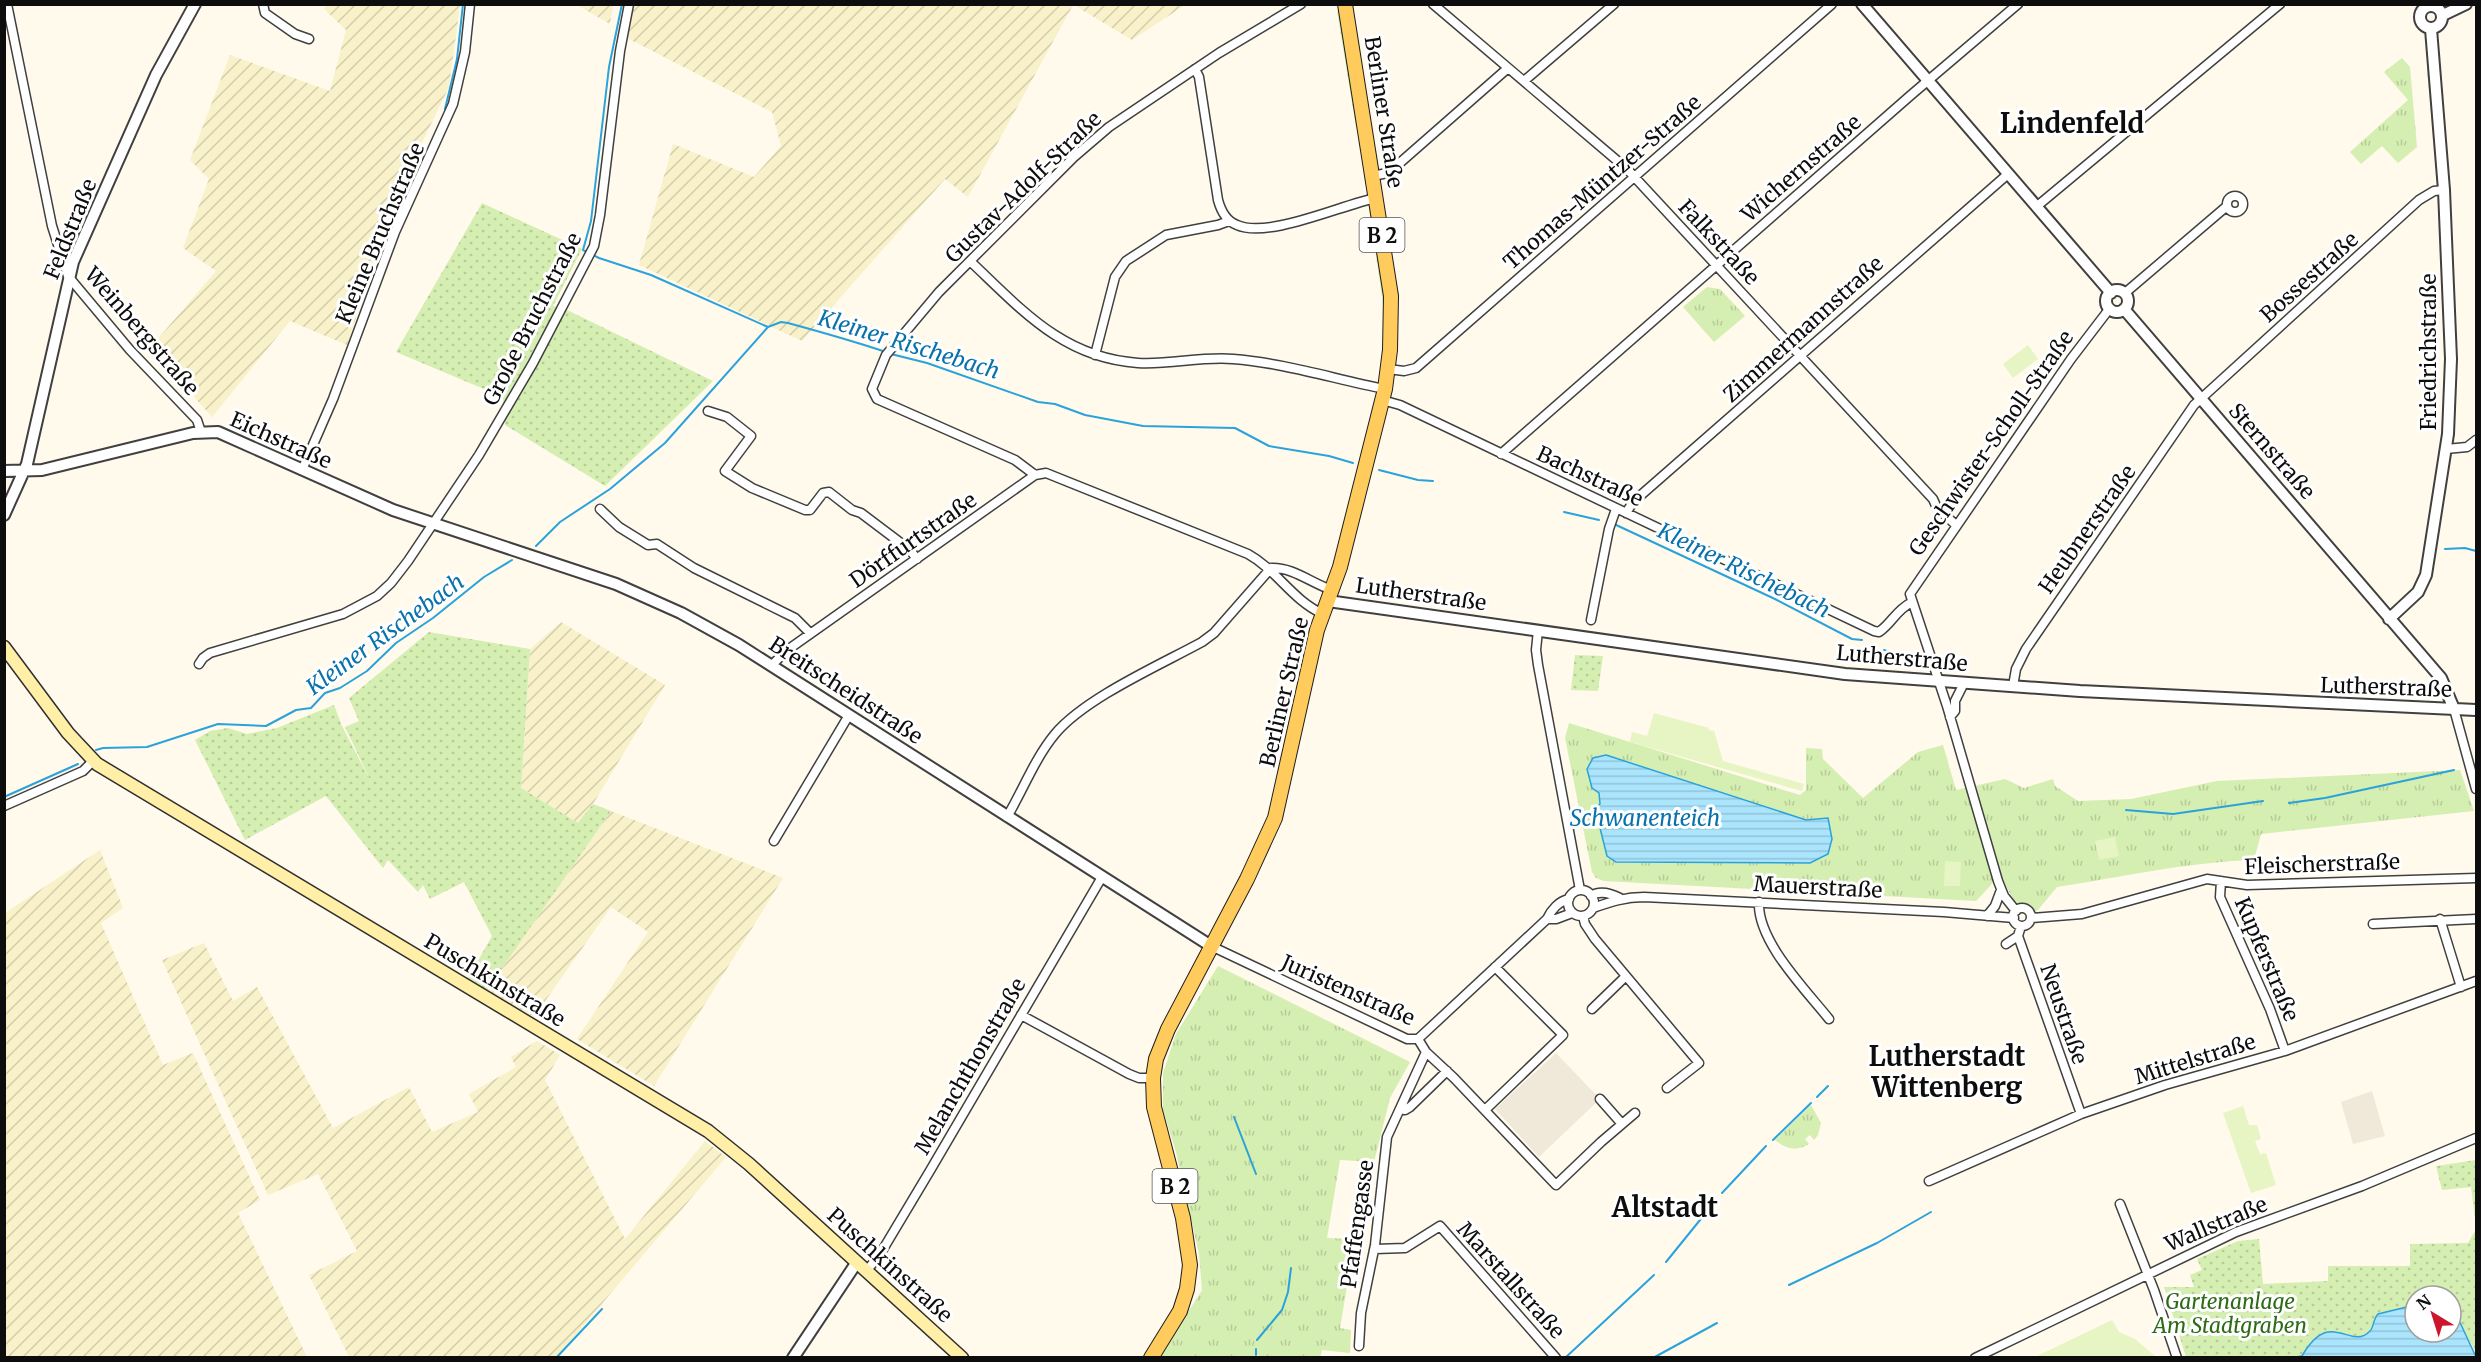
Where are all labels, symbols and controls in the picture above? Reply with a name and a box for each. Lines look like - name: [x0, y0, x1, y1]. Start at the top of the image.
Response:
- street label: Berliner Straße: [1359, 34, 1409, 190]
- street label: Thomas-Müntzer-Straße: [1498, 89, 1706, 275]
- street label: Gustav-Adolf-Straße: [939, 105, 1107, 268]
- district label: Lindenfeld: [2000, 106, 2144, 140]
- street label: Wichernstraße: [1735, 109, 1867, 228]
- street label: Kleine Bruchstraße: [330, 138, 430, 328]
- street label: Feldstraße: [38, 175, 102, 283]
- street label: Falkstraße: [1673, 194, 1765, 290]
- road number: B 2: [1360, 218, 1404, 252]
- street label: Bossestraße: [2254, 226, 2364, 328]
- street label: Große Bruchstraße: [477, 228, 587, 410]
- street label: Zimmermannstraße: [1717, 250, 1889, 408]
- street label: Weinbergstraße: [78, 261, 205, 401]
- street label: Friedrichstraße: [2415, 274, 2442, 430]
- water label: Kleiner Rischebach: [814, 303, 1003, 385]
- street label: Geschwister-Scholl-Straße: [1903, 325, 2079, 561]
- street label: Sternstraße: [2223, 397, 2321, 505]
- street label: Eichstraße: [226, 406, 336, 474]
- street label: Bachstraße: [1533, 440, 1647, 512]
- street label: Heubnerstraße: [2033, 459, 2141, 599]
- street label: Dörffurtstraße: [844, 486, 982, 594]
- water label: Kleiner Rischebach: [1652, 516, 1835, 624]
- water label: Kleiner Rischebach: [300, 567, 469, 701]
- street label: Lutherstraße: [1354, 571, 1488, 617]
- street label: Berliner Straße: [1254, 614, 1314, 770]
- street label: Breitscheidstraße: [764, 630, 928, 750]
- street label: Lutherstraße: [1835, 639, 1969, 677]
- street label: Lutherstraße: [2320, 671, 2452, 703]
- water label: Schwanenteich: [1570, 804, 1720, 832]
- street label: Fleischerstraße: [2244, 848, 2400, 880]
- street label: Mauerstraße: [1753, 870, 1883, 904]
- street label: Kupferstraße: [2229, 893, 2305, 1025]
- street label: Puschkinstraße: [420, 927, 570, 1033]
- street label: Juristenstraße: [1276, 948, 1419, 1032]
- street label: Neustraße: [2034, 960, 2094, 1068]
- street label: Melanchthonstraße: [909, 973, 1031, 1159]
- street label: Mittelstraße: [2131, 1028, 2259, 1090]
- district label: Lutherstadt Wittenberg: [1869, 1039, 2026, 1104]
- street label: Pfaffengasse: [1335, 1158, 1379, 1290]
- road number: B 2: [1152, 1169, 1198, 1203]
- district label: Altstadt: [1611, 1190, 1718, 1224]
- street label: Wallstraße: [2160, 1190, 2271, 1258]
- street label: Puschkinstraße: [822, 1202, 958, 1328]
- street label: Marstallstraße: [1451, 1216, 1571, 1344]
- north arrow: [2403, 1284, 2463, 1344]
- park label: Gartenanlage Am Stadtgraben: [2151, 1288, 2307, 1339]
- text: N: [2413, 1290, 2435, 1314]

